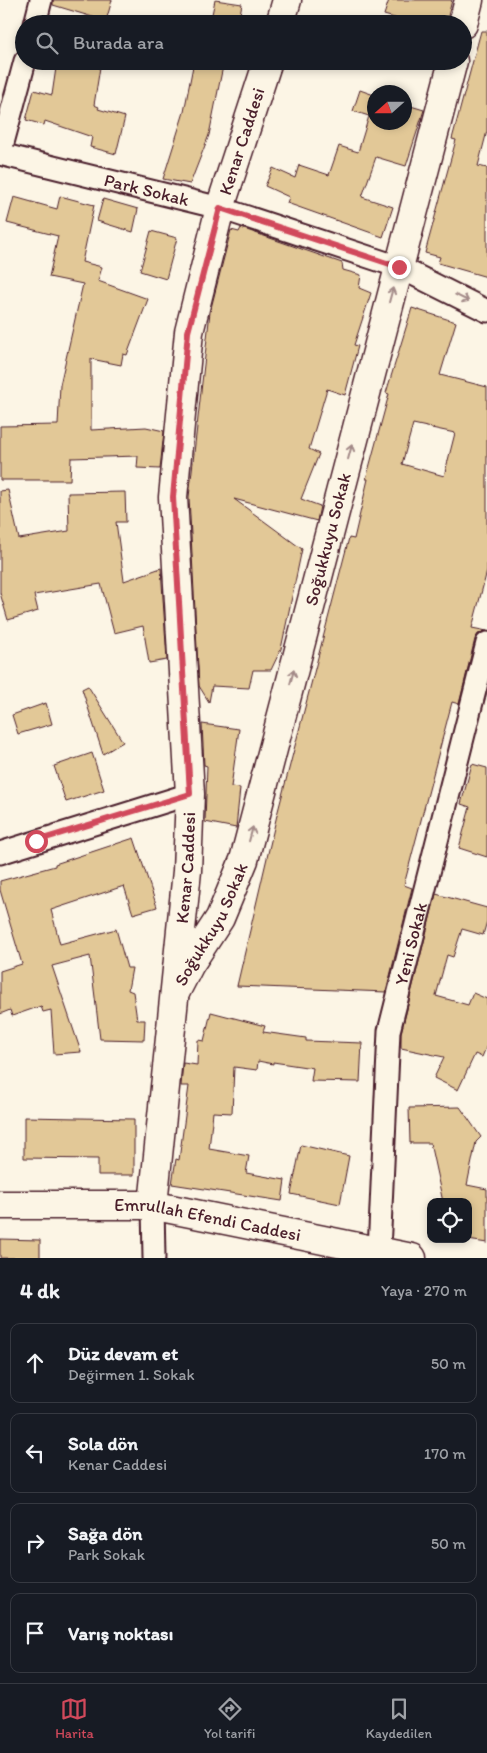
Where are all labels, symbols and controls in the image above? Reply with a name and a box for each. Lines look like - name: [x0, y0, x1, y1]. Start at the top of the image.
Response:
- search box: [15, 15, 472, 70]
- icon: search: [33, 29, 61, 57]
- text: Burada ara: [73, 31, 164, 54]
- street label: Kenar Caddesi: [214, 85, 270, 198]
- north arrow: [367, 85, 412, 130]
- street label: Park Sokak: [102, 169, 192, 211]
- route end: [388, 256, 411, 279]
- one-way arrow: [387, 287, 397, 303]
- one-way arrow: [454, 294, 469, 303]
- one-way arrow: [346, 445, 356, 461]
- street label: Soğukkuyu Sokak: [300, 470, 356, 608]
- one-way arrow: [288, 670, 297, 686]
- street label: Kenar Caddesi: [171, 811, 200, 924]
- one-way arrow: [247, 827, 256, 843]
- route start: [25, 830, 48, 853]
- street label: Soğukkuyu Sokak: [170, 860, 253, 989]
- street label: Yeni Sokak: [390, 899, 432, 988]
- street label: Emrullah Efendi Caddesi: [114, 1193, 303, 1246]
- map controls: [427, 1198, 472, 1243]
- button: locate: [427, 1198, 472, 1243]
- text: 4 dk: [20, 1278, 60, 1303]
- text: Yaya · 270 m: [381, 1281, 467, 1300]
- text: Düz devam et: [68, 1342, 178, 1365]
- icon: ahead: [21, 1349, 49, 1377]
- text: 50 m: [431, 1354, 466, 1373]
- text: Değirmen 1. Sokak: [68, 1365, 195, 1384]
- text: Sola dön: [68, 1432, 138, 1455]
- icon: left: [21, 1439, 49, 1467]
- text: 170 m: [424, 1444, 466, 1463]
- text: Kenar Caddesi: [68, 1455, 167, 1474]
- text: Sağa dön: [68, 1522, 142, 1545]
- icon: right: [21, 1529, 49, 1557]
- text: 50 m: [431, 1534, 466, 1553]
- text: Park Sokak: [68, 1545, 145, 1564]
- icon: arrive: [21, 1619, 49, 1647]
- text: Varış noktası: [68, 1622, 173, 1645]
- tab: Harita: [55, 1695, 94, 1742]
- tab: Yol tarifi: [204, 1695, 255, 1742]
- tab: Kaydedilen: [366, 1695, 432, 1742]

